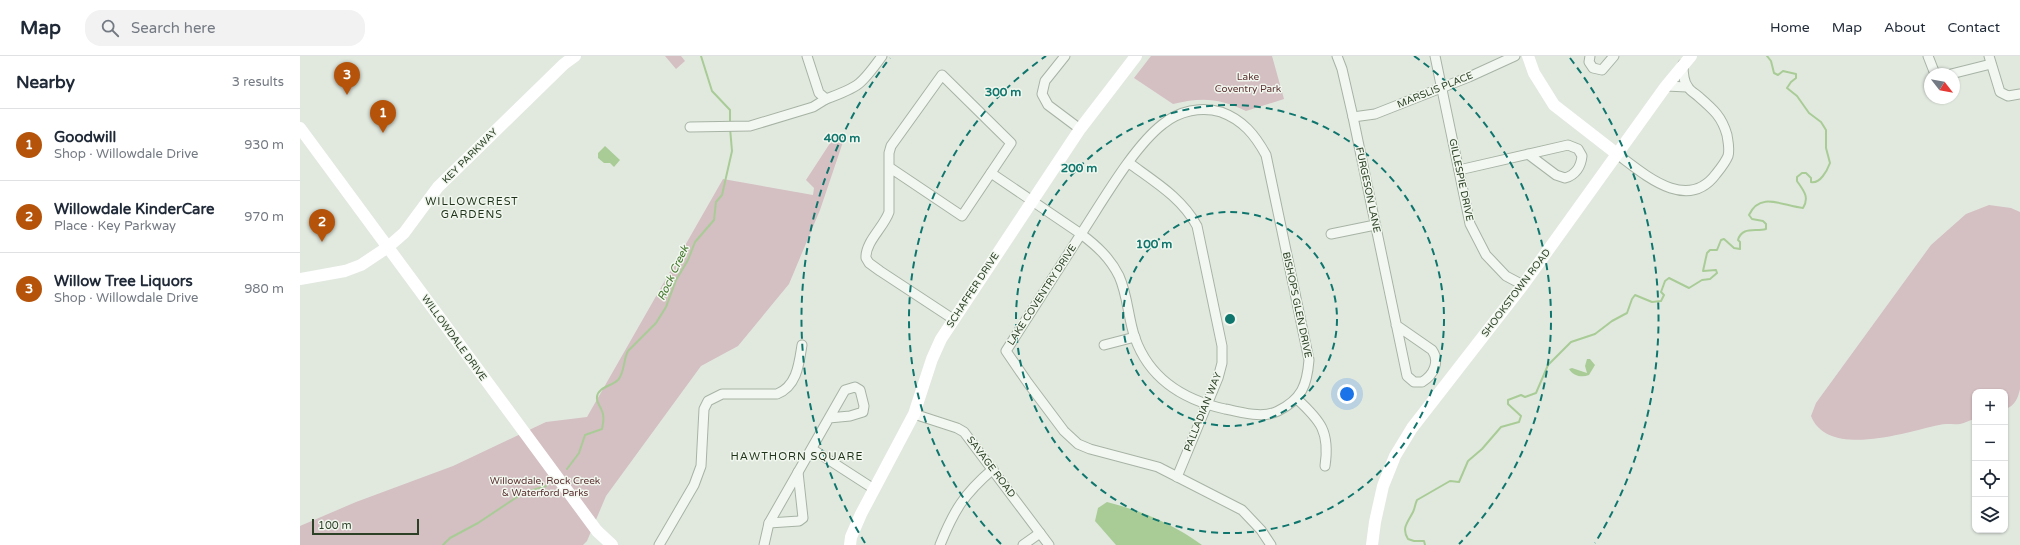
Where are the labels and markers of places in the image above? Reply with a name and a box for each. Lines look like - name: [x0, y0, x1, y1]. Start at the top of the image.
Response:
- pin: 3: [334, 62, 360, 95]
- pin: 1: [370, 100, 396, 133]
- pin: 2: [309, 209, 335, 242]
- centre of rings: [1223, 312, 1237, 326]

